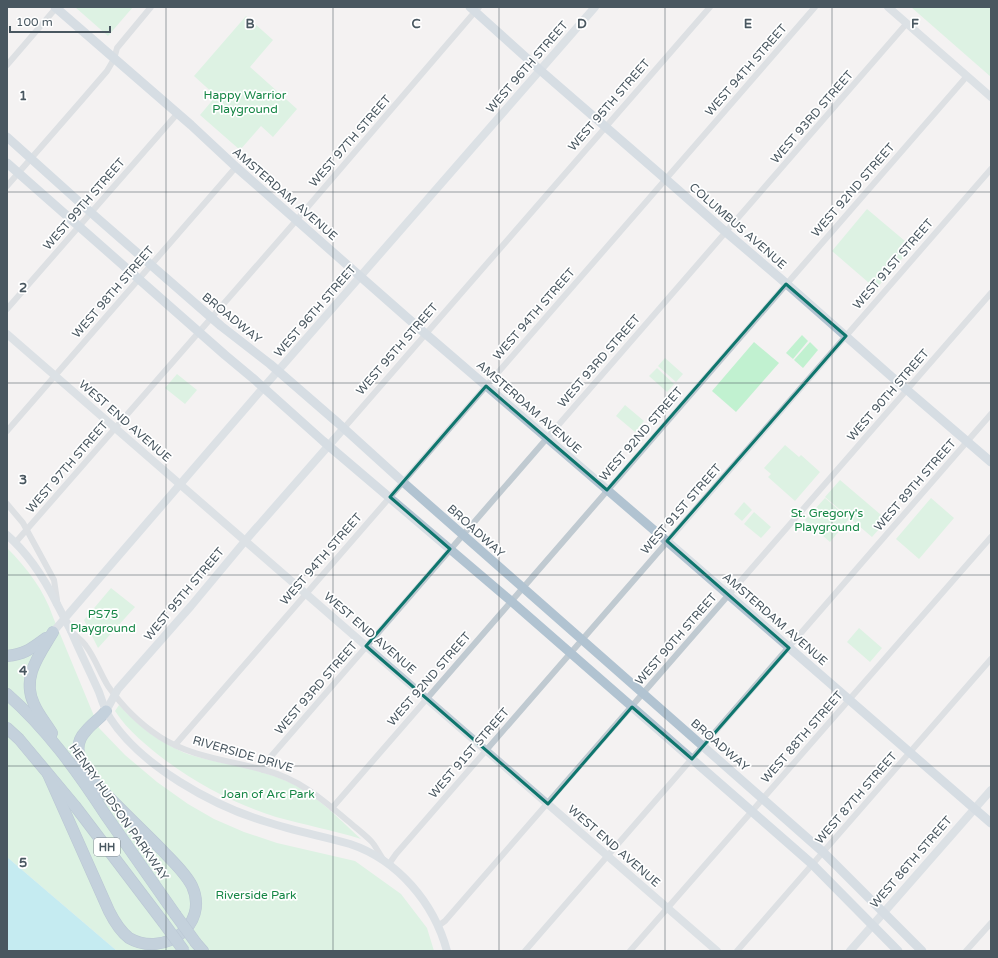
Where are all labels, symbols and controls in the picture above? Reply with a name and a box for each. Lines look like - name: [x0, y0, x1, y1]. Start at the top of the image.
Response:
- scale bar: [10, 8, 110, 34]
- text: 100 m: [16, 15, 53, 29]
- text: B: [245, 16, 255, 32]
- text: C: [411, 16, 421, 32]
- text: D: [577, 16, 587, 32]
- text: F: [911, 16, 919, 32]
- street label: WEST 96TH STREET: [483, 18, 571, 116]
- street label: WEST 94TH STREET: [702, 21, 790, 119]
- street label: WEST 95TH STREET: [565, 56, 653, 154]
- street label: WEST 93RD STREET: [768, 67, 857, 166]
- text: 1: [19, 88, 27, 104]
- park label: Happy Warrior Playground: [204, 88, 287, 116]
- street label: WEST 97TH STREET: [306, 92, 394, 190]
- street label: WEST 92ND STREET: [809, 140, 898, 240]
- street label: AMSTERDAM AVENUE: [230, 145, 341, 244]
- street label: WEST 99TH STREET: [40, 155, 128, 253]
- street label: COLUMBUS AVENUE: [687, 180, 790, 272]
- street label: WEST 91ST STREET: [850, 215, 936, 312]
- street label: WEST 98TH STREET: [69, 243, 157, 341]
- street label: WEST 96TH STREET: [271, 262, 359, 360]
- street label: WEST 94TH STREET: [490, 265, 578, 363]
- text: 2: [19, 280, 27, 296]
- street label: BROADWAY: [199, 290, 265, 346]
- street label: WEST 95TH STREET: [353, 300, 441, 398]
- street label: WEST 93RD STREET: [555, 311, 644, 410]
- street label: WEST 90TH STREET: [844, 346, 932, 444]
- street label: AMSTERDAM AVENUE: [474, 358, 585, 457]
- street label: WEST END AVENUE: [76, 377, 174, 465]
- street label: WEST 92ND STREET: [597, 384, 686, 484]
- street label: WEST 97TH STREET: [23, 418, 111, 516]
- street label: WEST 89TH STREET: [871, 436, 959, 534]
- street label: WEST 91ST STREET: [638, 460, 724, 557]
- text: 3: [19, 472, 27, 488]
- street label: BROADWAY: [444, 502, 508, 561]
- park label: St. Gregory's Playground: [791, 506, 864, 534]
- street label: WEST 94TH STREET: [277, 510, 365, 608]
- street label: WEST 95TH STREET: [141, 544, 227, 643]
- street label: AMSTERDAM AVENUE: [720, 570, 831, 669]
- street label: WEST END AVENUE: [321, 589, 419, 677]
- street label: WEST 90TH STREET: [632, 590, 720, 688]
- park label: PS75 Playground: [70, 607, 136, 635]
- street label: WEST 92ND STREET: [385, 629, 474, 729]
- street label: WEST 93RD STREET: [272, 638, 361, 737]
- text: 4: [19, 663, 28, 679]
- street label: WEST 88TH STREET: [758, 688, 846, 786]
- street label: WEST 91ST STREET: [426, 704, 512, 801]
- street label: BROADWAY: [688, 716, 752, 774]
- street label: RIVERSIDE DRIVE: [191, 733, 295, 775]
- street label: HENRY HUDSON PARKWAY: [66, 741, 172, 883]
- street label: WEST 87TH STREET: [812, 749, 900, 847]
- park label: Joan of Arc Park: [221, 787, 315, 801]
- street label: WEST END AVENUE: [565, 802, 663, 890]
- street label: WEST 86TH STREET: [867, 813, 955, 911]
- road number: HH: [94, 838, 120, 856]
- text: 5: [19, 855, 27, 871]
- park label: Riverside Park: [215, 888, 297, 902]

